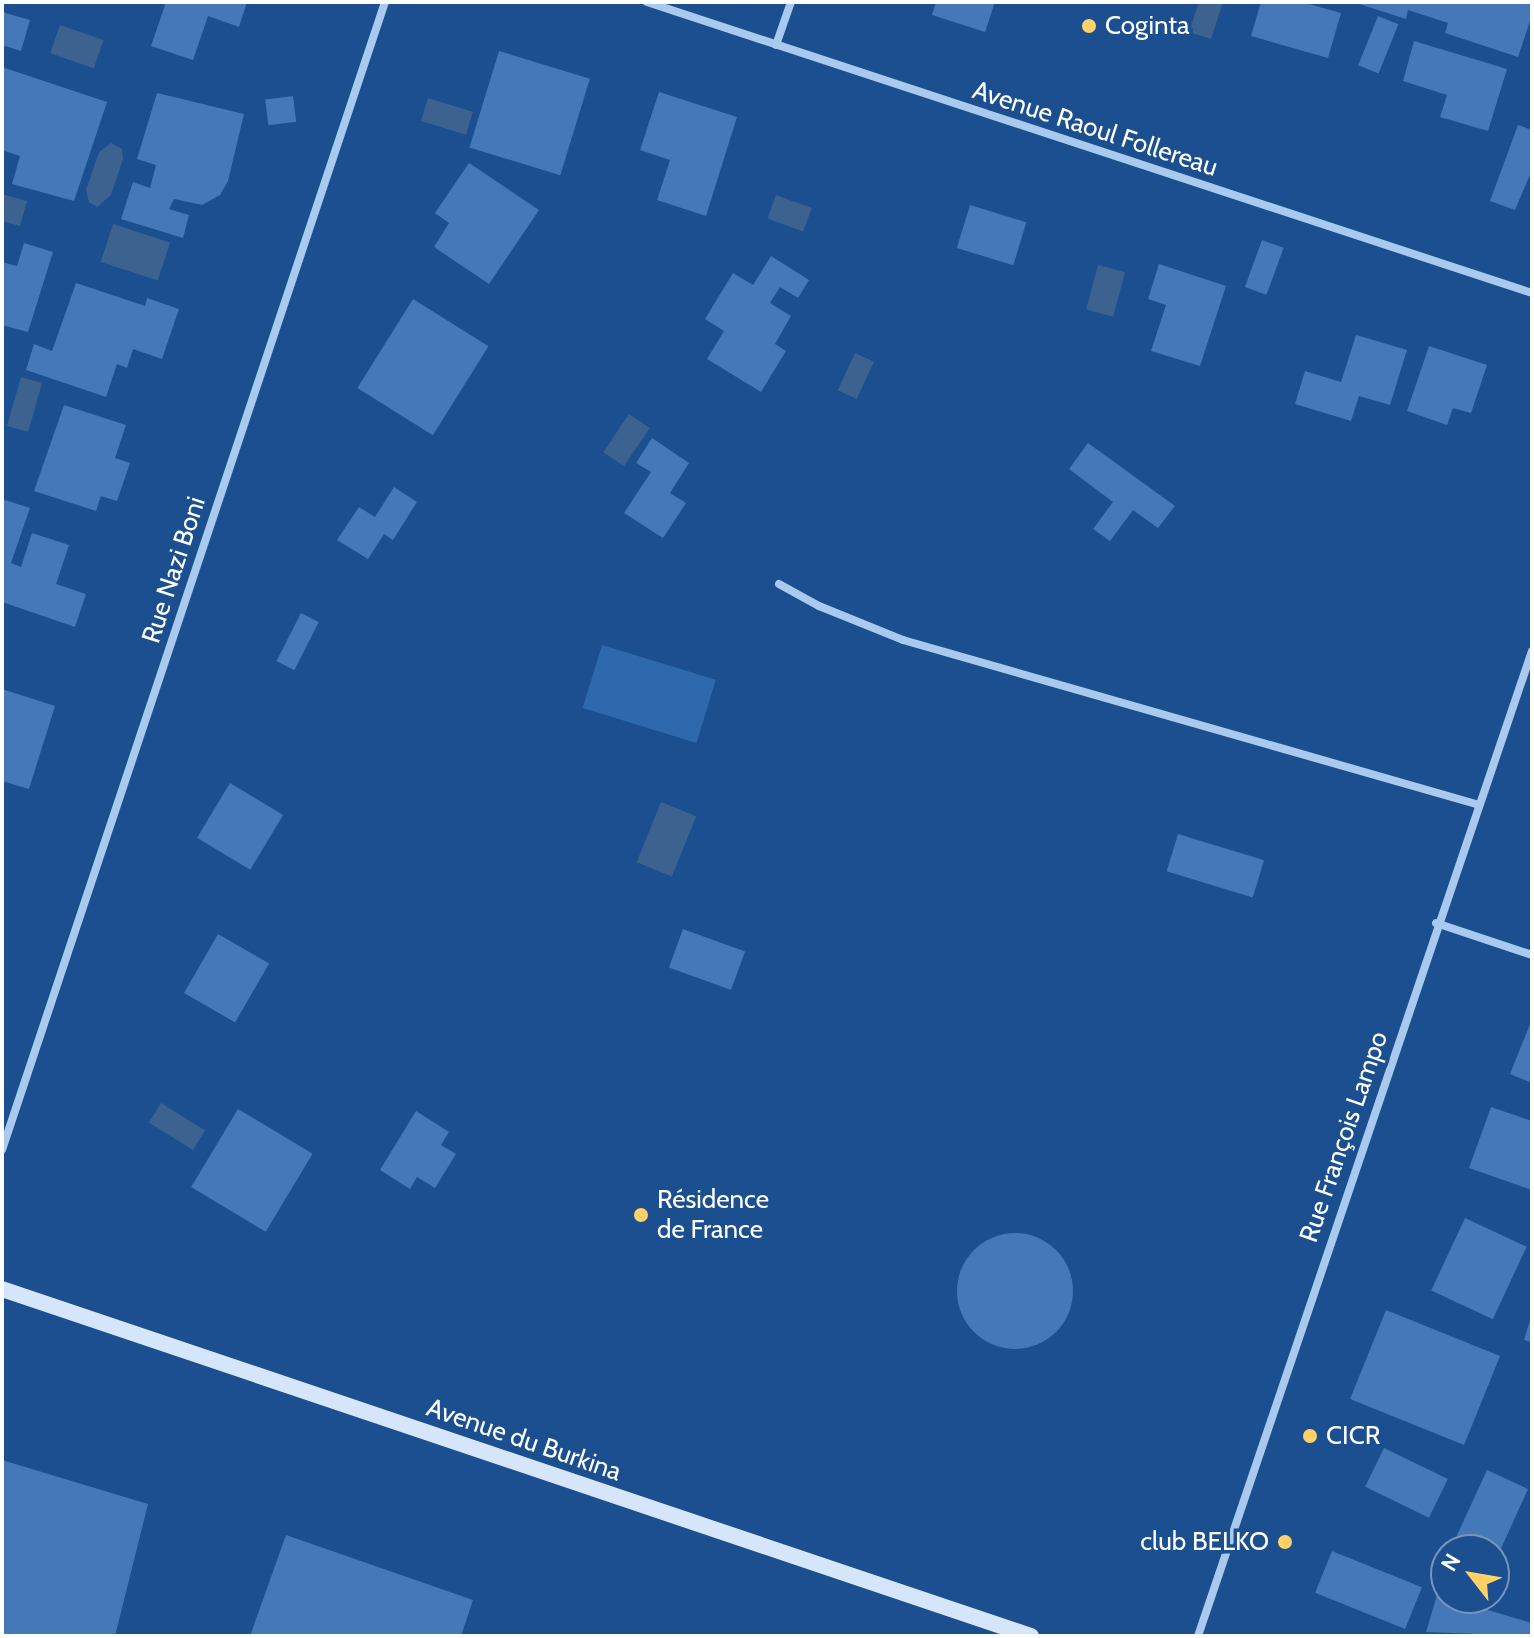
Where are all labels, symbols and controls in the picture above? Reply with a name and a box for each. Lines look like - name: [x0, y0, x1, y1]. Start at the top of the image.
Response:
- place label: Coginta: [1105, 10, 1189, 42]
- marker: Coginta: [1080, 17, 1098, 35]
- street label: Avenue Raoul Follereau: [969, 75, 1221, 183]
- street label: Rue Nazi Boni: [136, 493, 212, 647]
- street label: Rue François Lampo: [1293, 1028, 1395, 1246]
- place label: Résidence de France: [657, 1184, 769, 1246]
- marker: Résidence de France: [632, 1206, 650, 1224]
- street label: Avenue du Burkina: [423, 1392, 625, 1488]
- place label: CICR: [1326, 1420, 1380, 1452]
- marker: CICR: [1301, 1427, 1319, 1445]
- place label: club BELKO: [1140, 1526, 1269, 1558]
- marker: club BELKO: [1276, 1533, 1294, 1551]
- north arrow: [1430, 1534, 1510, 1614]
- text: N: [1435, 1549, 1466, 1576]

